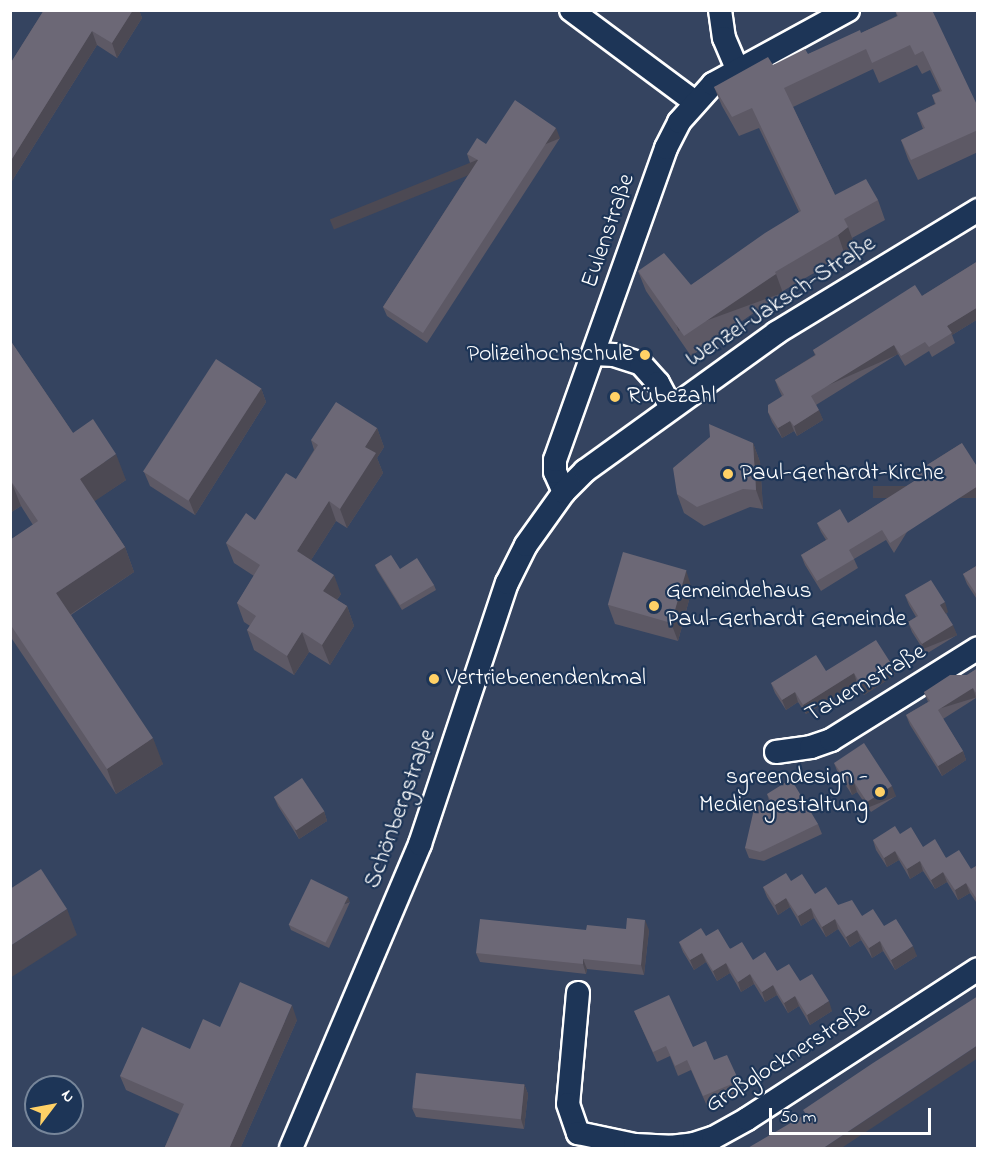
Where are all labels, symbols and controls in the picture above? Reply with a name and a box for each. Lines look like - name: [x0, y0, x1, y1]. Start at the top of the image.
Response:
- street label: Eulenstraße: [576, 170, 642, 292]
- street label: Wenzel-Jaksch-Straße: [681, 230, 881, 374]
- place label: Polizeihochschule: [467, 341, 633, 369]
- marker: Polizeihochschule: [638, 348, 652, 362]
- place label: Rübezahl: [627, 383, 716, 411]
- marker: Rübezahl: [608, 390, 622, 404]
- place label: Paul-Gerhardt-Kirche: [740, 460, 944, 488]
- marker: Paul-Gerhardt-Kirche: [721, 467, 735, 481]
- place label: Gemeindehaus Paul-Gerhardt Gemeinde: [666, 578, 906, 634]
- marker: Gemeindehaus Paul-Gerhardt Gemeinde: [647, 599, 661, 613]
- street label: Tauernstraße: [801, 638, 931, 730]
- place label: Vertriebenendenkmal: [446, 665, 646, 693]
- marker: Vertriebenendenkmal: [427, 672, 441, 686]
- street label: Schönbergstraße: [359, 725, 443, 893]
- place label: sgreendesign - Mediengestaltung: [699, 764, 868, 820]
- marker: sgreendesign - Mediengestaltung: [873, 785, 887, 799]
- street label: Großglocknerstraße: [701, 996, 875, 1120]
- north arrow: [24, 1075, 84, 1135]
- text: N: [55, 1086, 81, 1107]
- scale bar: [772, 1096, 934, 1134]
- text: 50 m: [780, 1105, 817, 1131]

